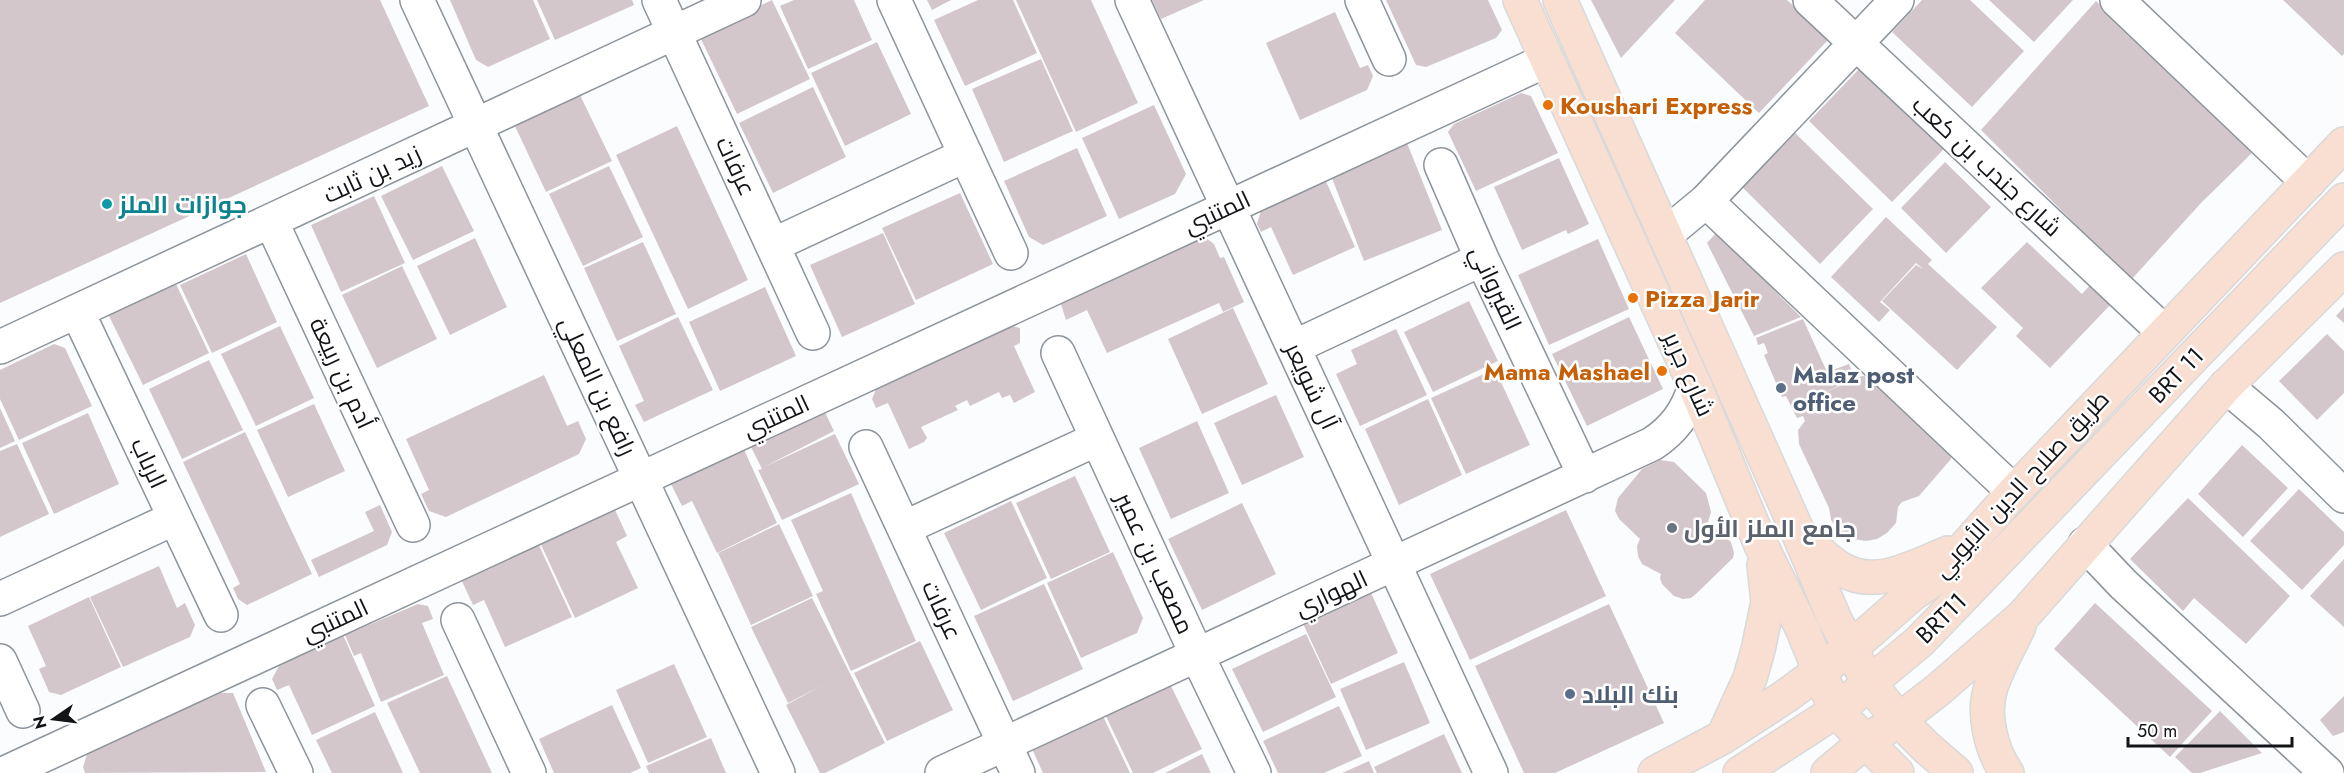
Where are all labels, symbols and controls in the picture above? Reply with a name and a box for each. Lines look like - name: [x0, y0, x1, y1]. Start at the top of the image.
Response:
- street label: شارع جندب بن كعب: [1904, 87, 2070, 245]
- place label: Koushari Express: [1560, 88, 1752, 123]
- marker: Koushari Express: [1541, 98, 1555, 112]
- street label: عرفات: [707, 130, 765, 202]
- street label: زيد بن ثابت: [317, 136, 427, 212]
- street label: المتنبي: [1178, 181, 1257, 244]
- place label: جوازات الملز: [118, 187, 247, 222]
- marker: جوازات الملز: [100, 197, 114, 211]
- street label: القيرواني: [1459, 240, 1531, 337]
- place label: Pizza Jarir: [1645, 281, 1760, 316]
- marker: Pizza Jarir: [1626, 291, 1640, 305]
- street label: أدم بن ربيعة: [301, 311, 383, 435]
- street label: رافع بن المعلي: [549, 311, 646, 462]
- street label: شارع جرير: [1654, 324, 1723, 422]
- street label: آل شويعر: [1276, 335, 1348, 436]
- street label: BRT 11: [2140, 339, 2212, 411]
- place label: Mama Mashael: [1484, 354, 1650, 389]
- place label: Malaz post office: [1793, 357, 1914, 420]
- marker: Mama Mashael: [1655, 364, 1669, 378]
- marker: Malaz post office: [1774, 381, 1788, 395]
- street label: طريق صلاح الدين الأيوبي: [1925, 382, 2119, 587]
- street label: المتنبي: [737, 385, 816, 448]
- street label: الرباب: [122, 432, 176, 494]
- street label: مصعب بن عمير: [1106, 484, 1203, 640]
- place label: جامع الملز الأول: [1684, 511, 1856, 546]
- marker: جامع الملز الأول: [1665, 521, 1679, 535]
- street label: الهواري: [1289, 561, 1374, 626]
- street label: عرفات: [913, 574, 971, 646]
- street label: BRT11: [1908, 585, 1974, 651]
- street label: المتنبي: [296, 589, 375, 652]
- place label: بنك البلاد: [1582, 677, 1679, 712]
- marker: بنك البلاد: [1563, 687, 1577, 701]
- north arrow: [24, 689, 84, 749]
- scale bar: [2128, 710, 2292, 748]
- text: N: [27, 714, 53, 731]
- text: 50 m: [2137, 718, 2177, 744]

